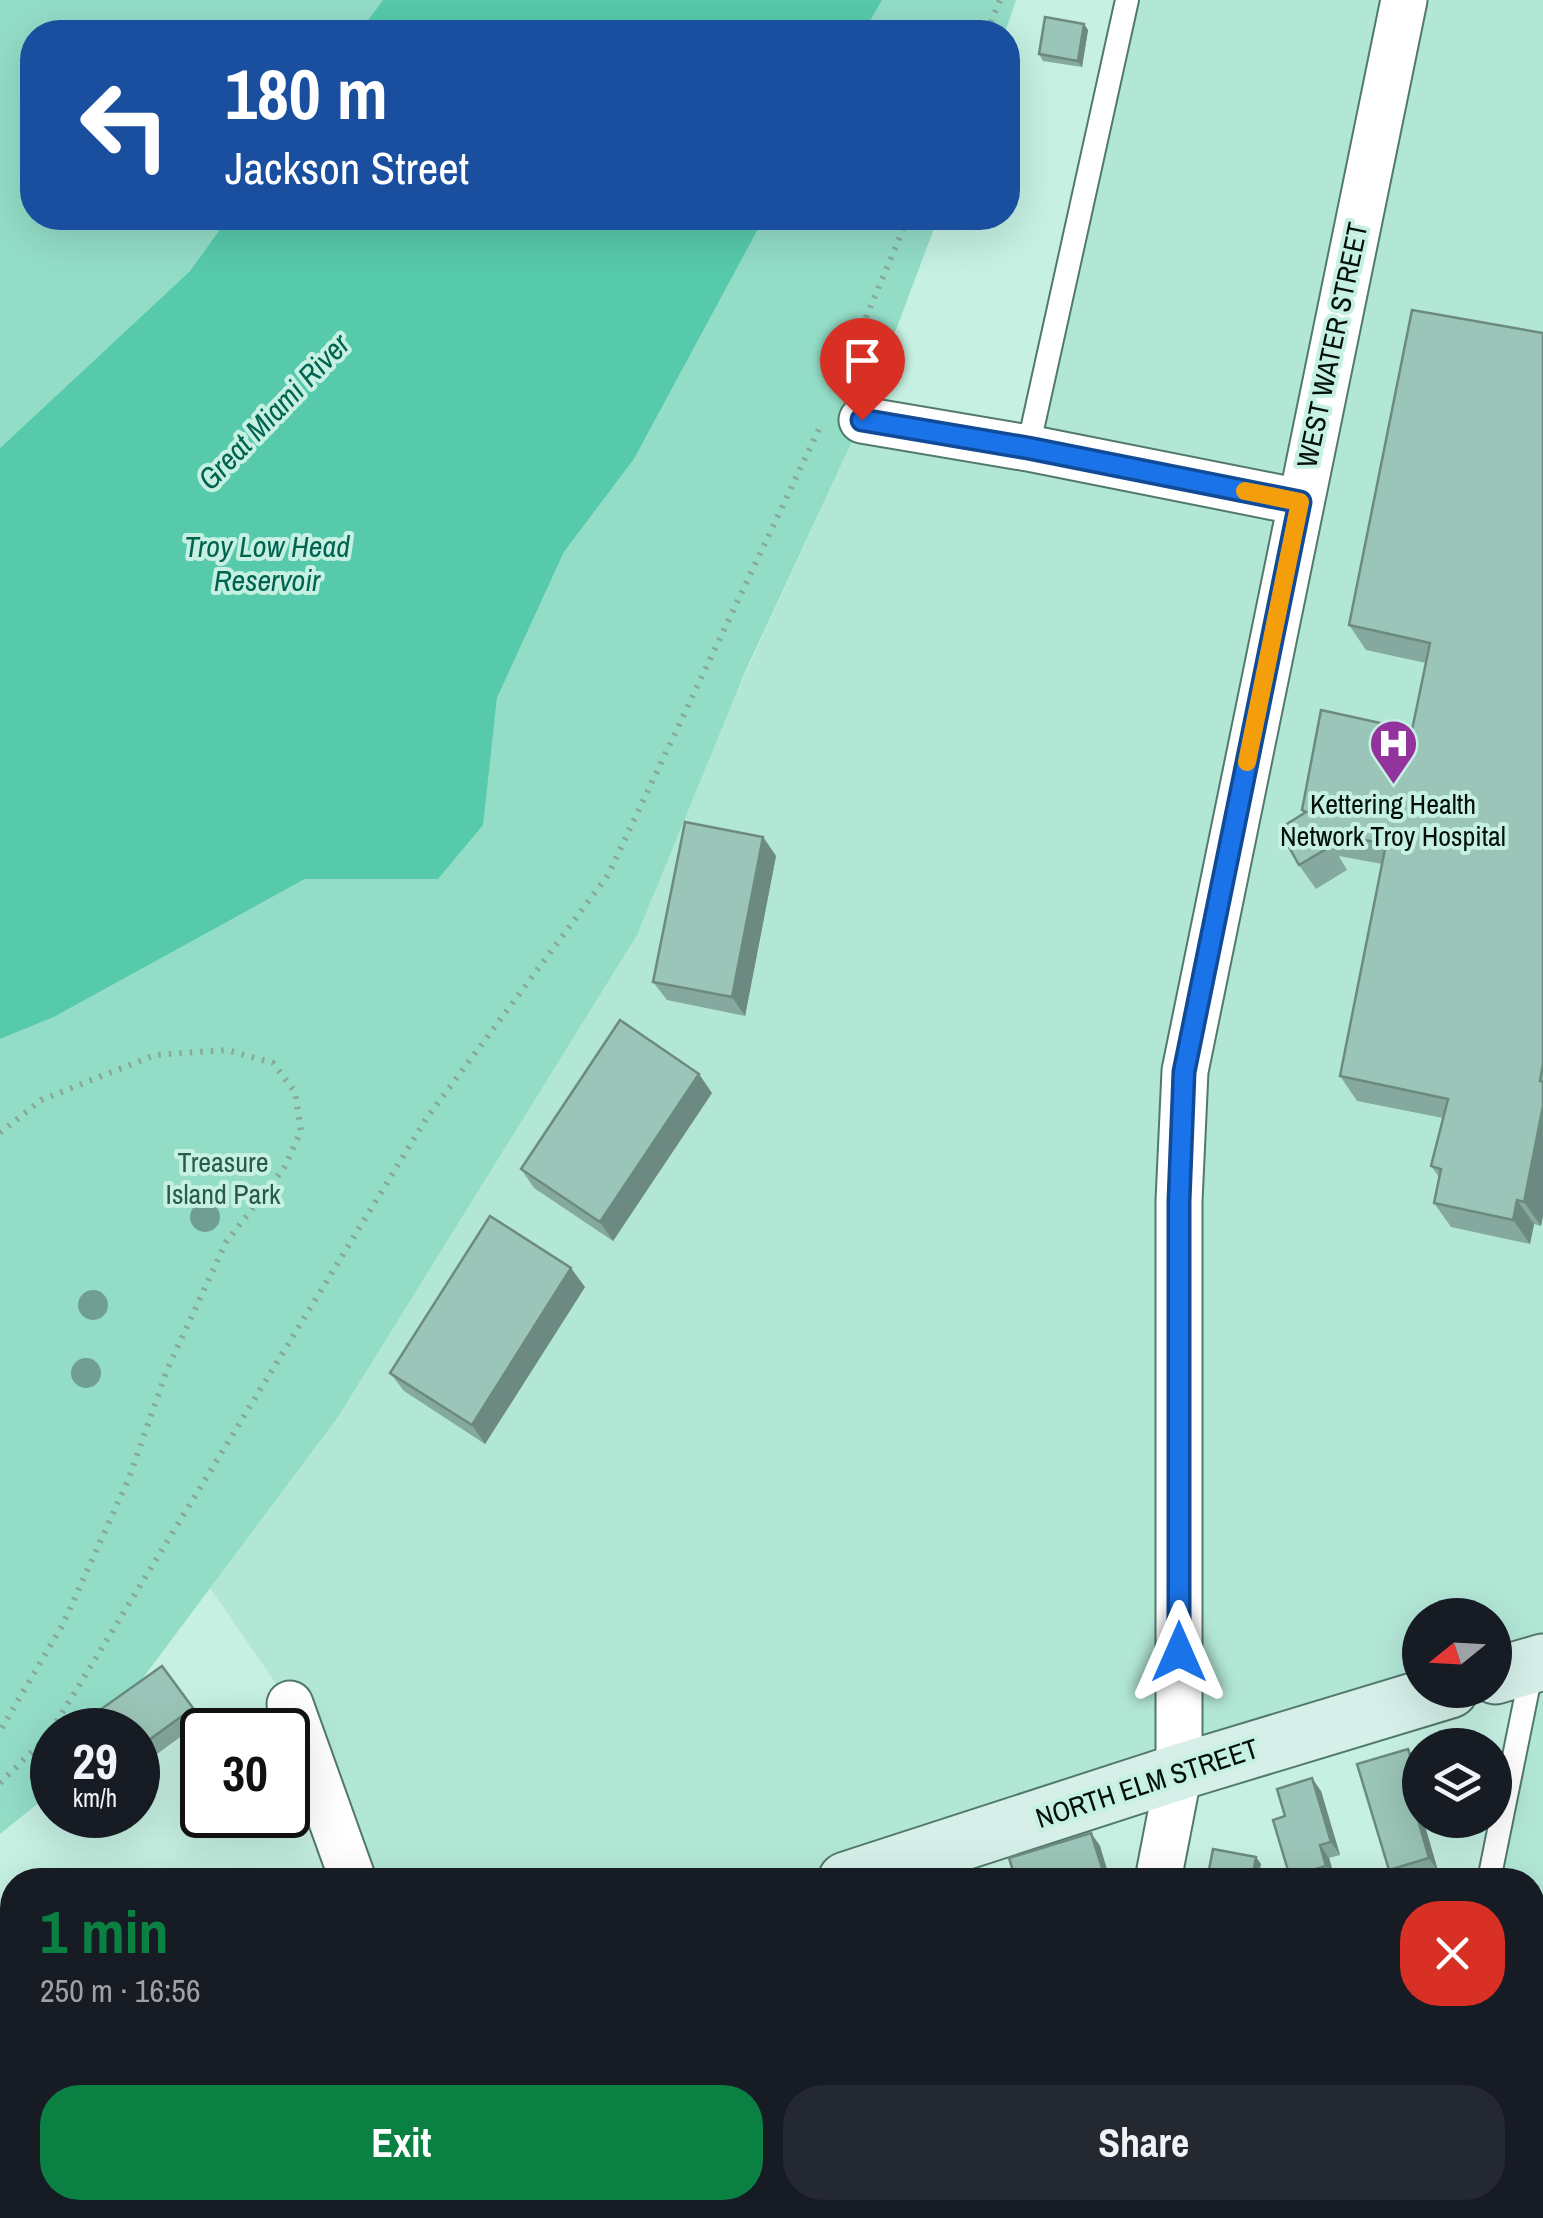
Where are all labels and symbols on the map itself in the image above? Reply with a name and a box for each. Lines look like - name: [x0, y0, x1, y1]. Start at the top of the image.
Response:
- street label: WEST WATER STREET: [1287, 219, 1377, 471]
- pin: [820, 318, 905, 421]
- water label: Great Miami River: [189, 324, 358, 498]
- water label: Troy Low Head Reservoir: [184, 526, 350, 600]
- hospital icon: Kettering Health Network Troy Hospital: [1367, 718, 1419, 786]
- place label: Kettering Health Network Troy Hospital: [1280, 785, 1506, 855]
- park label: Treasure Island Park: [166, 1143, 281, 1213]
- north arrow: [1402, 1598, 1512, 1708]
- position arrow: [1127, 1600, 1231, 1704]
- speed limit sign: 30: [180, 1708, 310, 1838]
- street label: NORTH ELM STREET: [1031, 1729, 1263, 1837]

